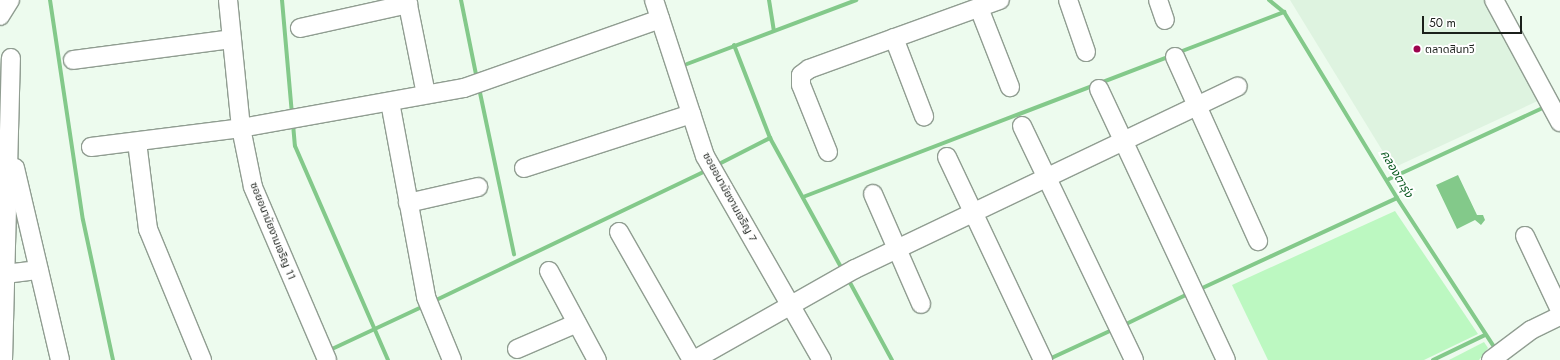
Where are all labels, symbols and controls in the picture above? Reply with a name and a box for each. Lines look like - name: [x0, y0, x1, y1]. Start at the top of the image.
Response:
- scale bar: [1424, 8, 1524, 34]
- text: 50 m: [1429, 14, 1456, 32]
- place label: ตลาดสินทวี: [1425, 42, 1475, 56]
- marker: ตลาดสินทวี: [1412, 44, 1422, 54]
- water label: คลองตารุ่ง: [1377, 148, 1415, 200]
- street label: ซอยอนามัยงามเจริญ 7: [700, 150, 760, 244]
- street label: ซอยอนามัยงามเจริญ 11: [247, 180, 299, 282]

